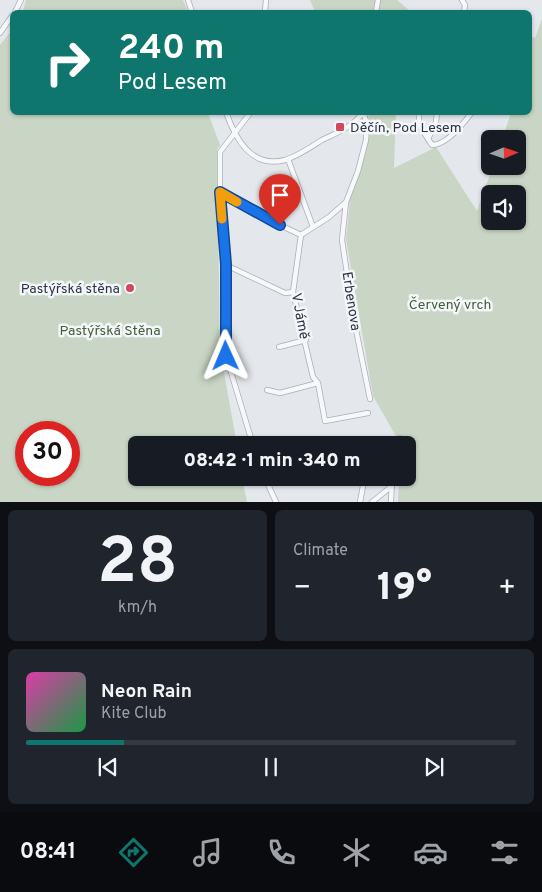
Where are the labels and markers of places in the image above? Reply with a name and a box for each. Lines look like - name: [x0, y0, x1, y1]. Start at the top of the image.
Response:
- place label: Děčín, Pod Lesem: [350, 120, 462, 137]
- marker: Děčín, Pod Lesem: [334, 121, 346, 133]
- pin: [259, 174, 301, 225]
- place label: Pastýřská stěna: [21, 281, 120, 298]
- marker: Pastýřská stěna: [124, 282, 136, 294]

